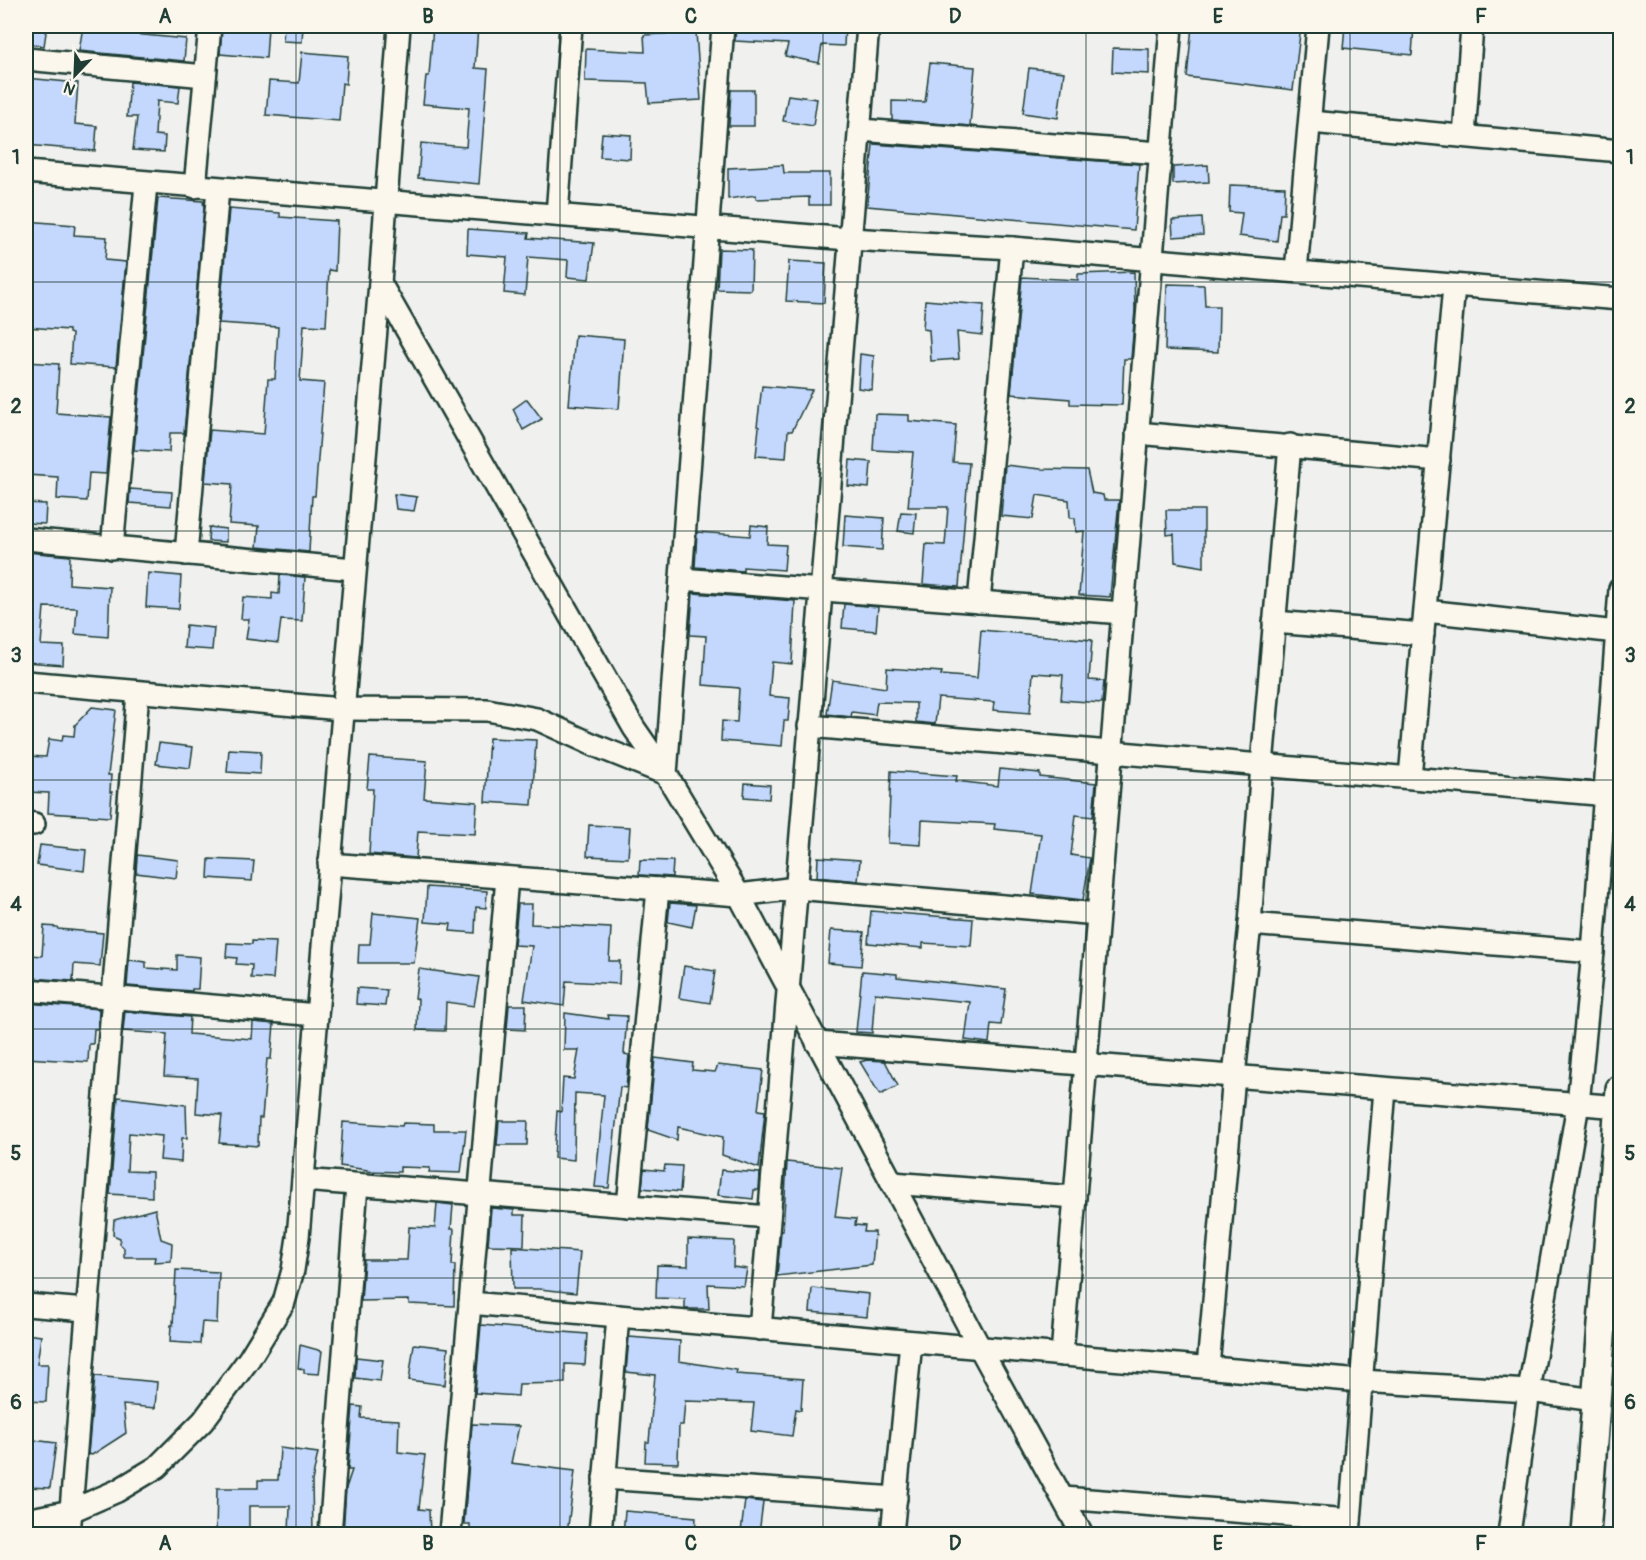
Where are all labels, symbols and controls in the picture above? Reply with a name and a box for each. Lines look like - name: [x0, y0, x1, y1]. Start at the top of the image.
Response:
- text: A: [159, 4, 172, 29]
- text: B: [422, 4, 434, 29]
- text: C: [685, 4, 697, 29]
- text: D: [949, 4, 962, 29]
- text: E: [1213, 4, 1224, 29]
- text: F: [1475, 4, 1487, 29]
- north arrow: [45, 45, 105, 105]
- text: N: [60, 76, 78, 99]
- text: 1: [12, 145, 20, 170]
- text: 1: [1626, 145, 1634, 170]
- text: 2: [10, 394, 22, 419]
- text: 2: [1624, 394, 1636, 419]
- text: 3: [10, 643, 22, 668]
- text: 3: [1624, 643, 1636, 668]
- text: 4: [10, 892, 22, 917]
- text: 4: [1624, 892, 1636, 917]
- text: 5: [11, 1141, 22, 1166]
- text: 5: [1625, 1141, 1636, 1166]
- text: 6: [10, 1390, 22, 1415]
- text: 6: [1624, 1390, 1636, 1415]
- text: A: [159, 1531, 172, 1556]
- text: B: [422, 1531, 434, 1556]
- text: C: [685, 1531, 697, 1556]
- text: D: [949, 1531, 962, 1556]
- text: E: [1213, 1531, 1224, 1556]
- text: F: [1475, 1531, 1487, 1556]

